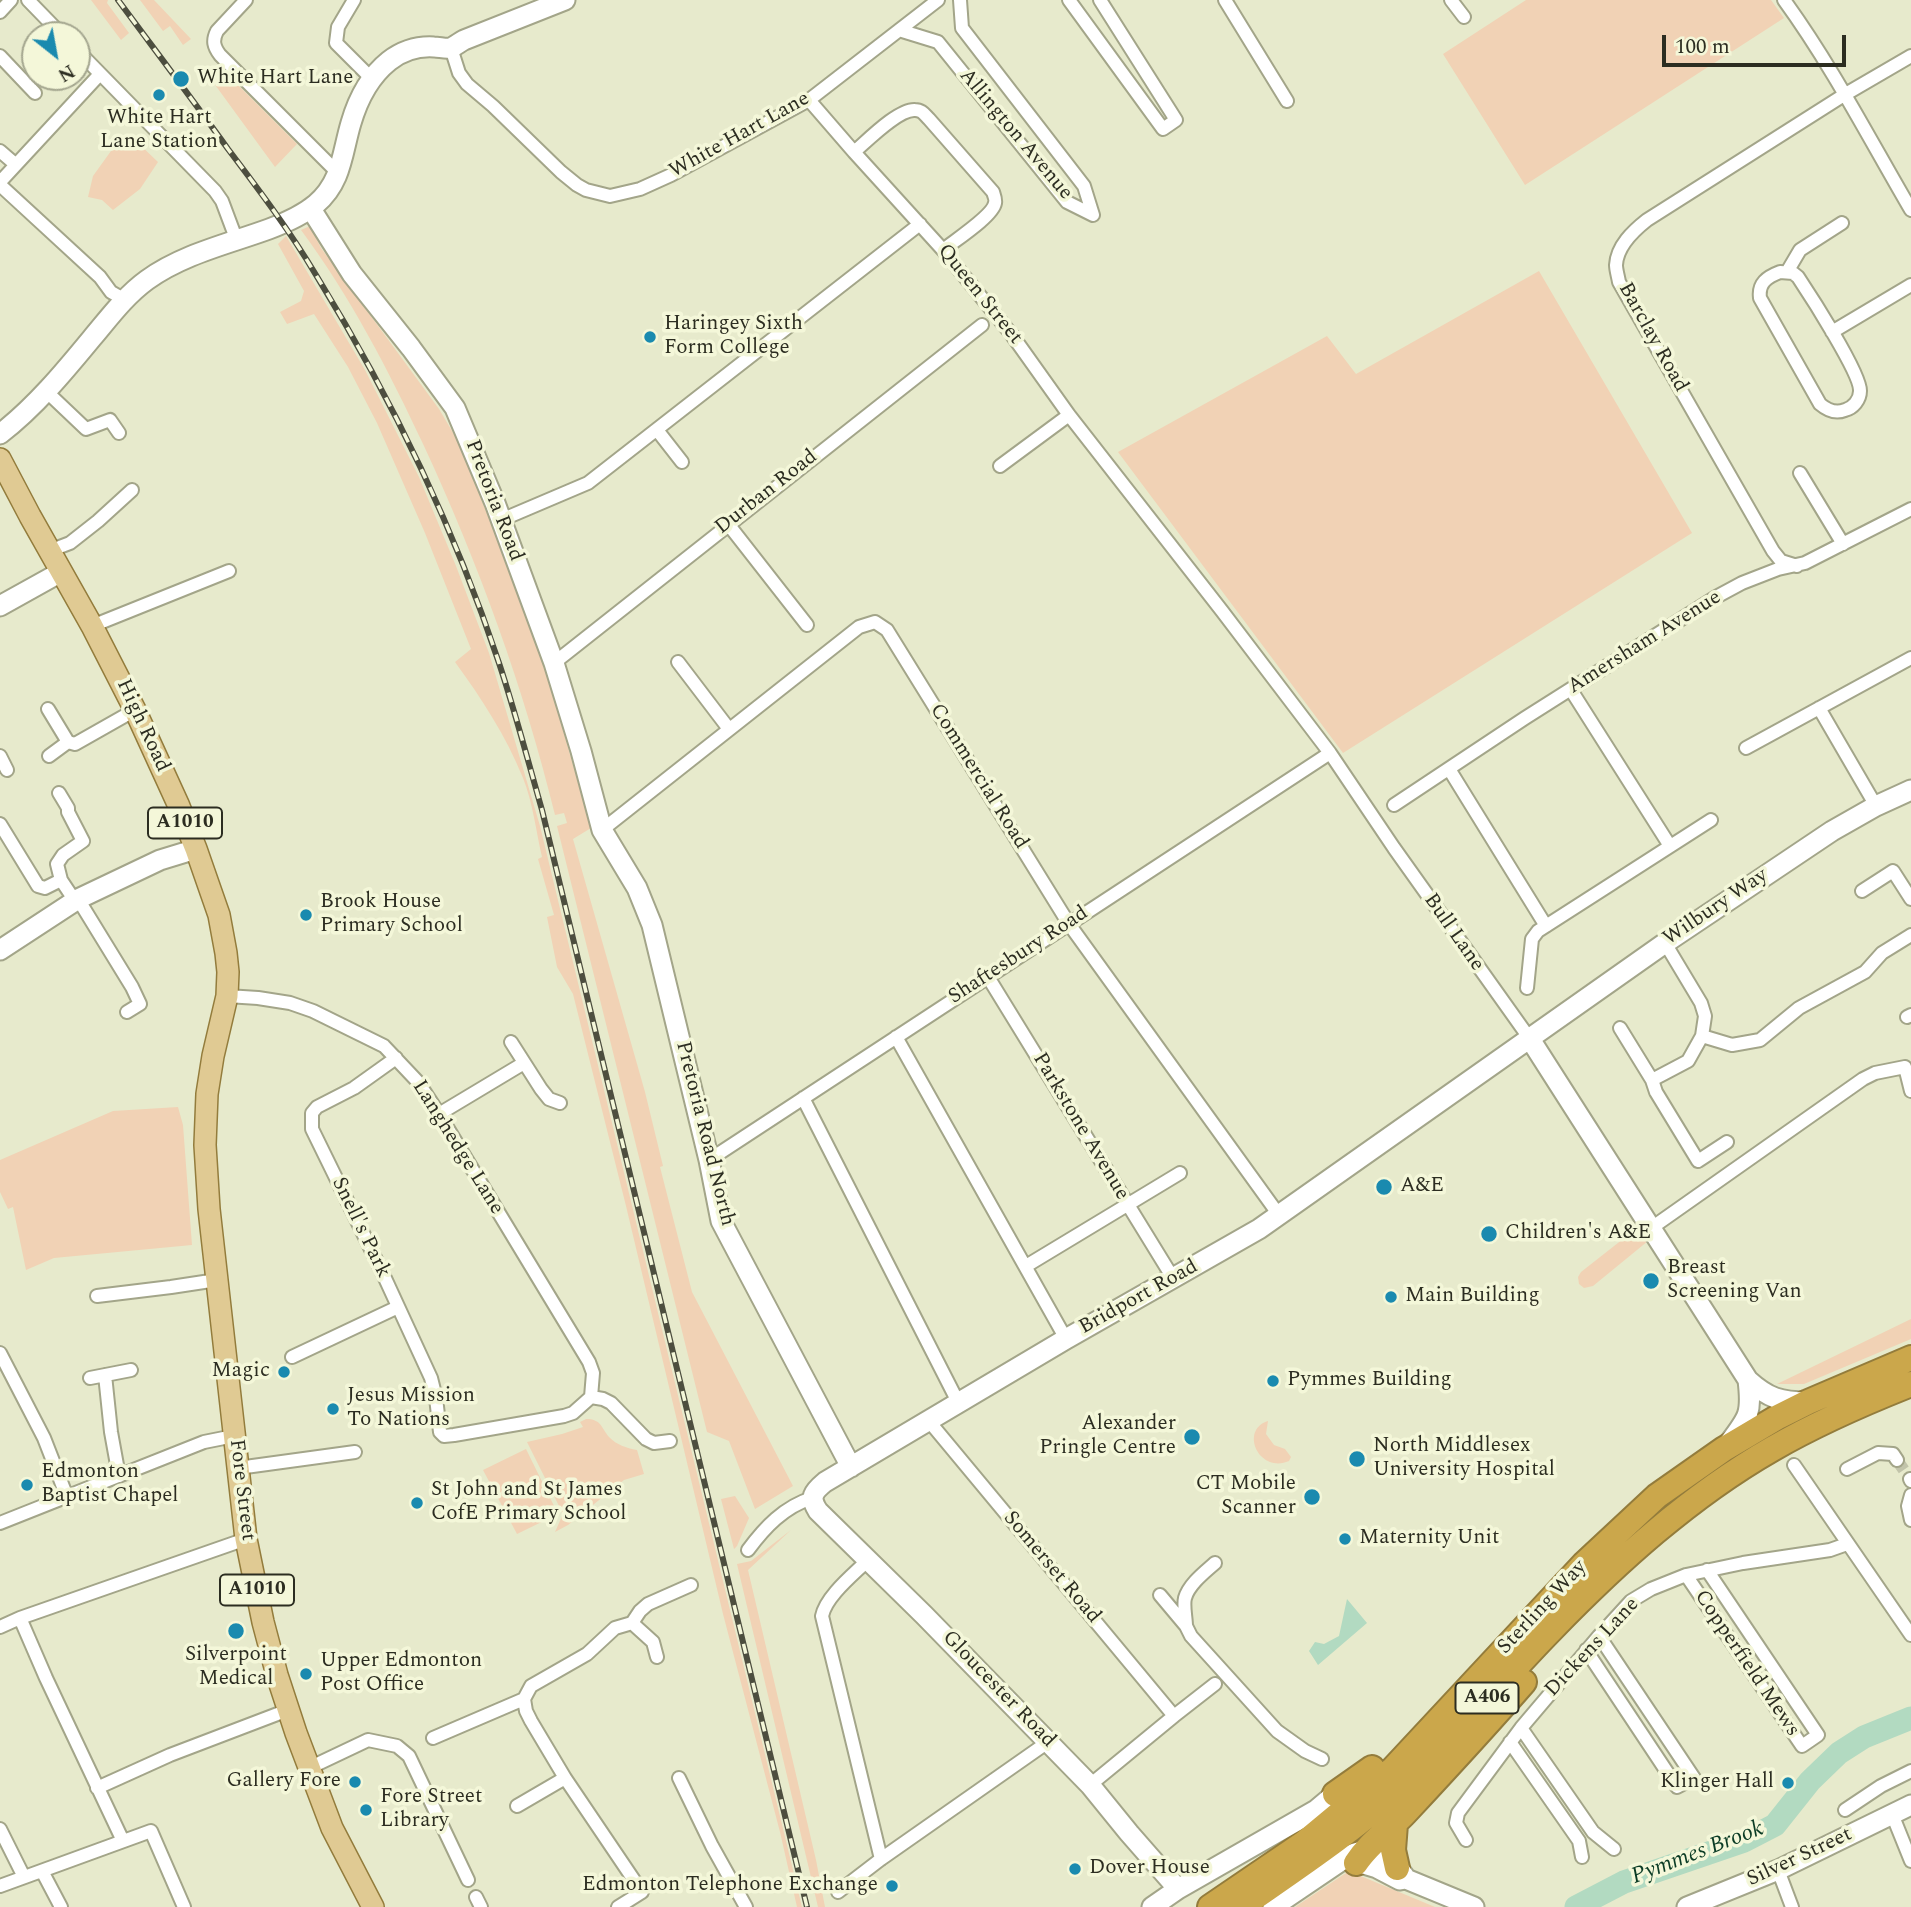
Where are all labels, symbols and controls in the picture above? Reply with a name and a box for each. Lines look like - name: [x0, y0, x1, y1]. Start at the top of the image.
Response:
- north arrow: [21, 21, 91, 91]
- scale bar: [1666, 21, 1850, 65]
- text: 100 m: [1675, 31, 1730, 63]
- text: N: [52, 56, 80, 89]
- street label: Allington Avenue: [953, 64, 1077, 206]
- place label: White Hart Lane: [197, 66, 353, 92]
- marker: White Hart Lane: [171, 69, 191, 89]
- marker: White Hart Lane Station: [151, 87, 167, 103]
- street label: White Hart Lane: [666, 87, 814, 185]
- place label: White Hart Lane Station: [100, 106, 218, 156]
- street label: Queen Street: [931, 240, 1027, 350]
- street label: Barclay Road: [1612, 279, 1692, 397]
- place label: Haringey Sixth Form College: [664, 312, 803, 362]
- marker: Haringey Sixth Form College: [642, 329, 658, 345]
- street label: Pretoria Road: [458, 437, 528, 565]
- street label: Durban Road: [711, 445, 823, 541]
- street label: Amersham Avenue: [1564, 586, 1726, 700]
- street label: High Road: [110, 676, 174, 776]
- street label: Commercial Road: [923, 700, 1033, 854]
- road number: A1010: [148, 808, 222, 838]
- street label: Wilbury Way: [1659, 864, 1773, 952]
- street label: Bull Lane: [1417, 889, 1489, 977]
- place label: Brook House Primary School: [320, 890, 463, 940]
- street label: Shaftesbury Road: [944, 901, 1094, 1011]
- marker: Brook House Primary School: [298, 907, 314, 923]
- street label: Pretoria Road North: [669, 1039, 739, 1229]
- street label: Parkstone Avenue: [1026, 1049, 1134, 1205]
- street label: Langhedge Lane: [406, 1076, 508, 1220]
- street label: Snell's Park: [325, 1174, 395, 1282]
- place label: A&E: [1400, 1174, 1444, 1200]
- marker: A&E: [1374, 1177, 1394, 1197]
- place label: Children's A&E: [1505, 1221, 1651, 1247]
- marker: Children's A&E: [1479, 1224, 1499, 1244]
- street label: Bridport Road: [1075, 1255, 1203, 1341]
- place label: Breast Screening Van: [1667, 1256, 1802, 1306]
- marker: Breast Screening Van: [1641, 1271, 1661, 1291]
- place label: Main Building: [1405, 1284, 1540, 1310]
- marker: Main Building: [1383, 1289, 1399, 1305]
- place label: Magic: [212, 1359, 270, 1385]
- marker: Magic: [276, 1364, 292, 1380]
- place label: Pymmes Building: [1287, 1368, 1452, 1394]
- marker: Pymmes Building: [1265, 1373, 1281, 1389]
- place label: Jesus Mission To Nations: [347, 1384, 475, 1434]
- marker: Jesus Mission To Nations: [325, 1401, 341, 1417]
- place label: Alexander Pringle Centre: [1039, 1412, 1176, 1462]
- marker: Alexander Pringle Centre: [1182, 1427, 1202, 1447]
- place label: North Middlesex University Hospital: [1373, 1434, 1555, 1484]
- street label: Fore Street: [222, 1438, 260, 1542]
- marker: North Middlesex University Hospital: [1347, 1449, 1367, 1469]
- place label: Edmonton Baptist Chapel: [41, 1460, 179, 1510]
- place label: CT Mobile Scanner: [1196, 1472, 1296, 1522]
- marker: Edmonton Baptist Chapel: [19, 1477, 35, 1493]
- place label: St John and St James CofE Primary School: [431, 1478, 627, 1528]
- marker: CT Mobile Scanner: [1302, 1487, 1322, 1507]
- marker: St John and St James CofE Primary School: [409, 1495, 425, 1511]
- street label: Somerset Road: [997, 1507, 1105, 1629]
- place label: Maternity Unit: [1359, 1526, 1499, 1552]
- marker: Maternity Unit: [1337, 1531, 1353, 1547]
- street label: Sterling Way: [1493, 1556, 1593, 1660]
- road number: A1010: [220, 1574, 294, 1606]
- street label: Copperfield Mews: [1688, 1586, 1804, 1742]
- street label: Dickens Lane: [1541, 1593, 1645, 1703]
- marker: Silverpoint Medical: [226, 1621, 246, 1641]
- street label: Gloucester Road: [936, 1626, 1060, 1754]
- place label: Silverpoint Medical: [185, 1643, 287, 1693]
- place label: Upper Edmonton Post Office: [320, 1649, 482, 1699]
- marker: Upper Edmonton Post Office: [298, 1666, 314, 1682]
- road number: A406: [1456, 1682, 1518, 1714]
- place label: Gallery Fore: [226, 1769, 341, 1795]
- place label: Klinger Hall: [1660, 1770, 1774, 1796]
- marker: Gallery Fore: [347, 1774, 363, 1790]
- marker: Klinger Hall: [1780, 1775, 1796, 1791]
- place label: Fore Street Library: [380, 1785, 482, 1835]
- marker: Fore Street Library: [358, 1802, 374, 1818]
- water label: Pymmes Brook: [1628, 1816, 1768, 1892]
- street label: Silver Street: [1744, 1823, 1856, 1893]
- place label: Dover House: [1089, 1856, 1210, 1882]
- marker: Dover House: [1067, 1861, 1083, 1877]
- place label: Edmonton Telephone Exchange: [582, 1873, 878, 1899]
- marker: Edmonton Telephone Exchange: [884, 1878, 900, 1894]

